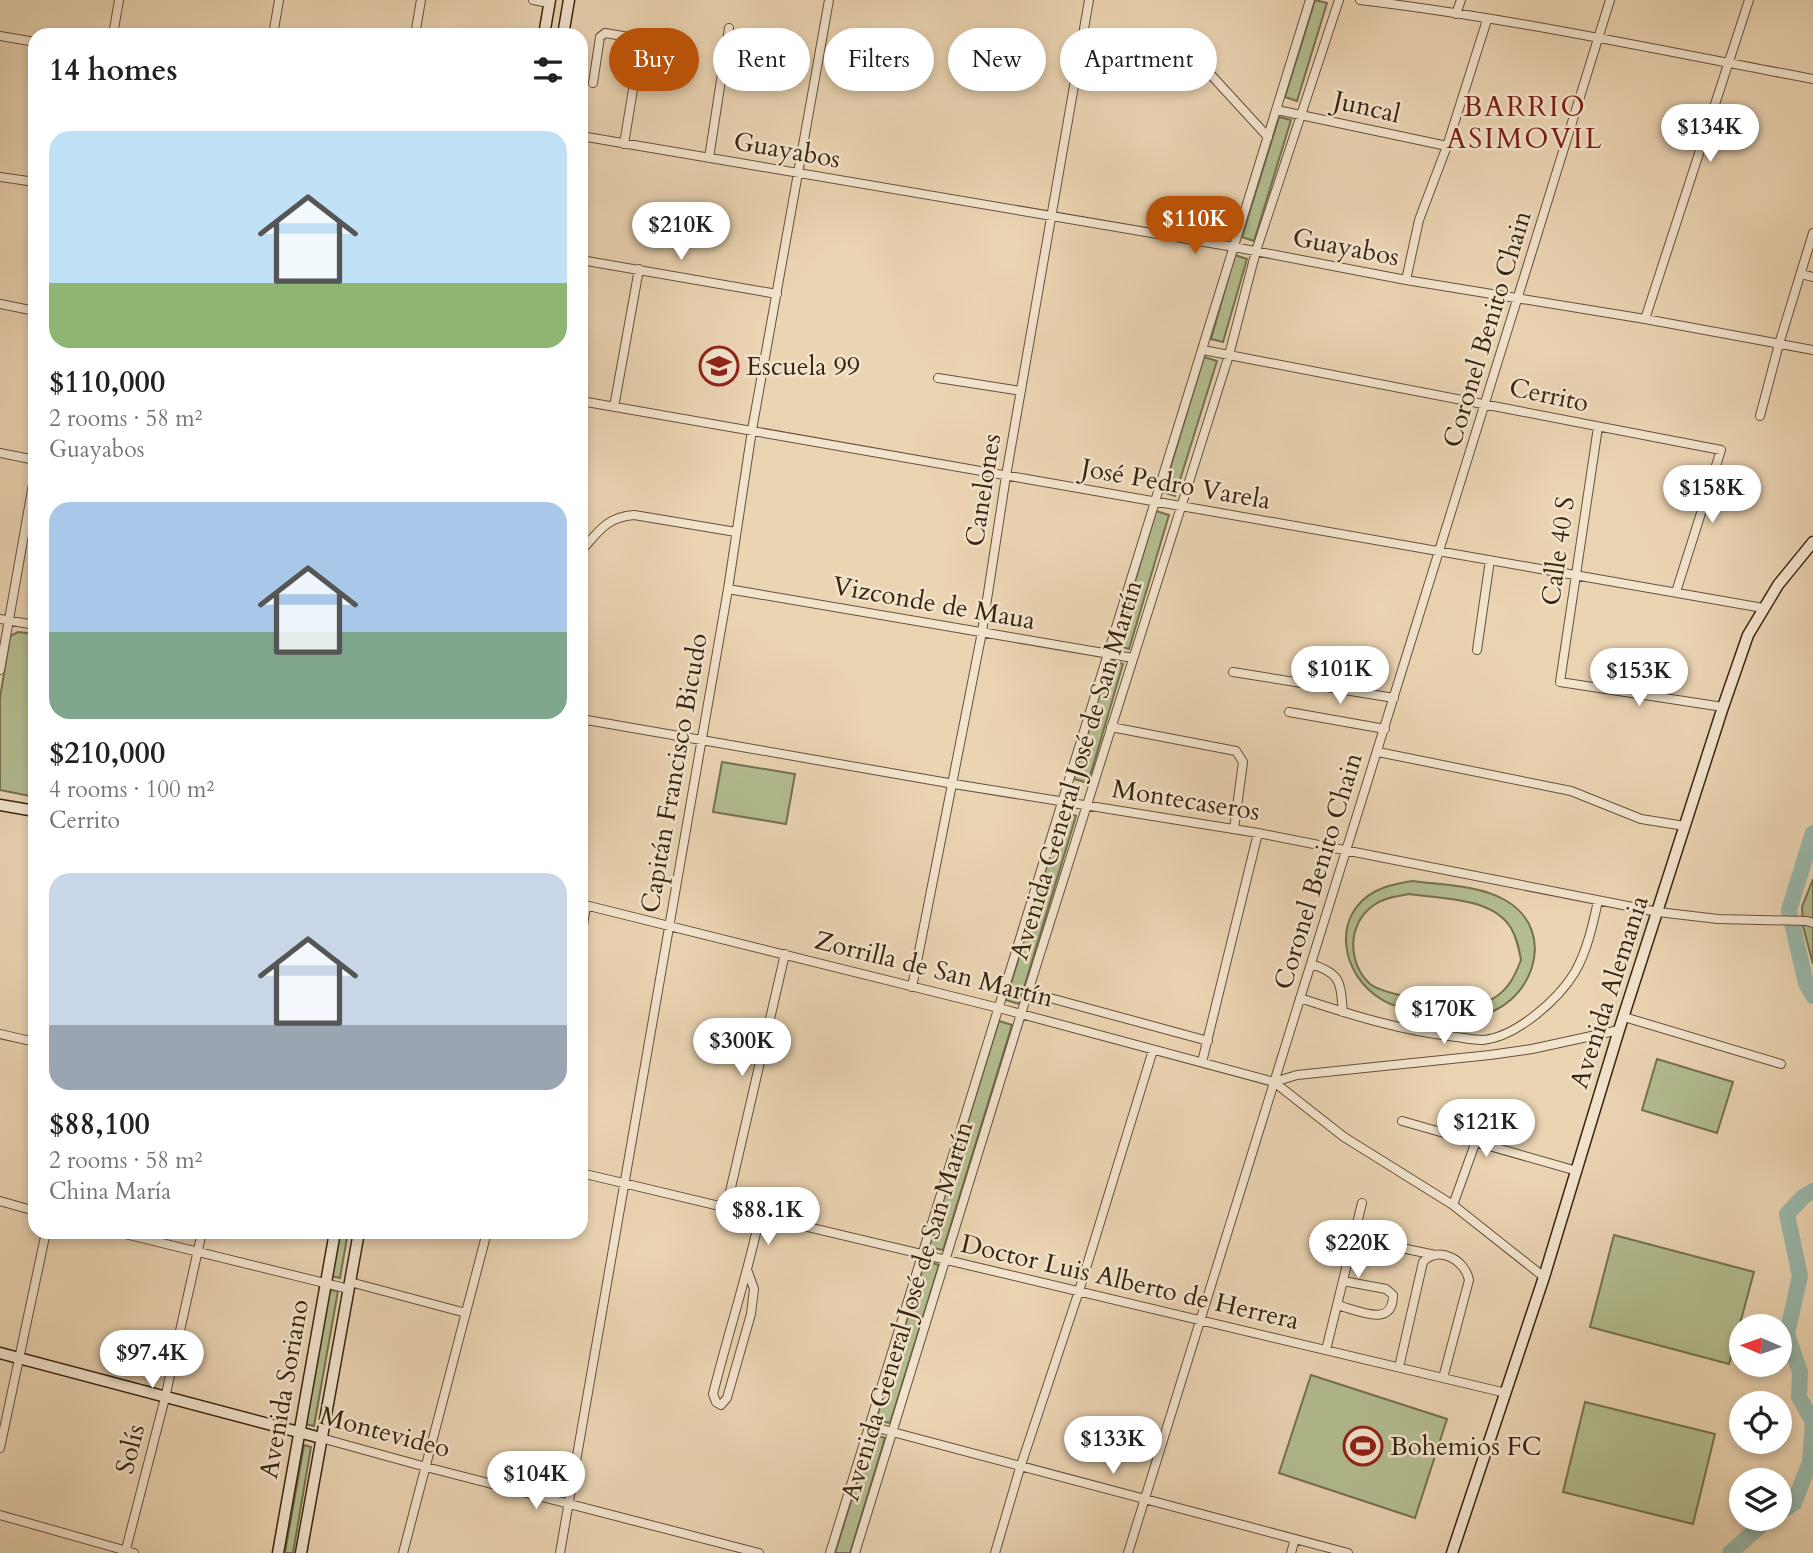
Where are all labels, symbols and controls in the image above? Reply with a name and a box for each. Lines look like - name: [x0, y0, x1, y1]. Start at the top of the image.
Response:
- chip: Buy: [609, 28, 699, 91]
- chip: Rent: [713, 28, 810, 91]
- chip: Filters: [824, 28, 934, 91]
- chip: New: [948, 28, 1046, 91]
- chip: Apartment: [1060, 28, 1217, 91]
- text: 14 homes: [49, 50, 178, 91]
- icon: filters: [529, 51, 567, 89]
- street label: Juncal: [1326, 81, 1404, 132]
- district label: BARRIO ASIMOVIL: [1446, 88, 1604, 158]
- pin: $134K: [1661, 104, 1759, 164]
- text: $134K: [1677, 111, 1743, 142]
- street label: Guayabos: [731, 123, 843, 177]
- icon: home: [245, 176, 371, 302]
- pin: $110K: [1146, 196, 1244, 256]
- pin: $210K: [632, 202, 730, 262]
- text: $110K: [1162, 203, 1228, 234]
- street label: Coronel Benito Chain: [1434, 206, 1540, 452]
- text: $210K: [648, 209, 714, 240]
- street label: Guayabos: [1290, 220, 1402, 274]
- school or university icon: Escuela 99: [698, 345, 740, 387]
- place label: Escuela 99: [746, 349, 860, 384]
- text: $110,000: [49, 362, 165, 403]
- street label: Cerrito: [1506, 370, 1592, 420]
- text: 2 rooms · 58 m²: [49, 403, 202, 434]
- street label: Canelones: [957, 431, 1009, 549]
- text: Guayabos: [49, 434, 144, 465]
- street label: José Pedro Varela: [1075, 449, 1273, 518]
- pin: $158K: [1663, 466, 1761, 525]
- text: $158K: [1679, 472, 1745, 503]
- street label: Calle 40 S: [1533, 494, 1583, 608]
- icon: home: [245, 547, 371, 673]
- street label: Vizconde de Maua: [830, 568, 1038, 638]
- street label: Avenida General José de San Martín: [1001, 576, 1151, 964]
- street label: Capitán Francisco Bicudo: [632, 630, 716, 916]
- pin: $101K: [1291, 646, 1389, 706]
- pin: $153K: [1590, 648, 1688, 708]
- text: $101K: [1307, 653, 1373, 684]
- text: $153K: [1606, 655, 1672, 686]
- text: $210,000: [49, 733, 165, 774]
- street label: Coronel Benito Chain: [1265, 748, 1371, 994]
- street label: Montecaseros: [1110, 771, 1262, 829]
- text: 4 rooms · 100 m²: [49, 774, 214, 805]
- text: Cerrito: [49, 805, 120, 836]
- street label: Avenida Alemania: [1561, 891, 1657, 1093]
- icon: home: [245, 918, 371, 1044]
- street label: Zorrilla de San Martín: [811, 922, 1057, 1016]
- pin: $170K: [1395, 986, 1493, 1046]
- text: $170K: [1411, 993, 1477, 1024]
- pin: $300K: [693, 1018, 791, 1078]
- text: $300K: [709, 1025, 775, 1056]
- pin: $121K: [1437, 1100, 1535, 1159]
- text: $88,100: [49, 1104, 150, 1145]
- text: $121K: [1453, 1106, 1519, 1137]
- street label: Avenida General José de San Martín: [832, 1117, 982, 1505]
- text: 2 rooms · 58 m²: [49, 1145, 202, 1176]
- text: China María: [49, 1176, 171, 1207]
- pin: $88.1K: [711, 1188, 825, 1247]
- text: $88.1K: [732, 1194, 804, 1225]
- pin: $220K: [1309, 1220, 1407, 1280]
- street label: Doctor Luis Alberto de Herrera: [957, 1226, 1303, 1338]
- text: $220K: [1325, 1227, 1391, 1258]
- street label: Avenida Soriano: [251, 1297, 317, 1481]
- north arrow: [1729, 1314, 1792, 1377]
- map controls: [1729, 1314, 1792, 1531]
- pin: $97.4K: [95, 1330, 209, 1390]
- text: $97.4K: [116, 1337, 188, 1368]
- button: locate: [1729, 1391, 1792, 1454]
- street label: Montevideo: [316, 1398, 454, 1466]
- pin: $133K: [1064, 1416, 1162, 1476]
- street label: Solís: [107, 1421, 153, 1477]
- text: $133K: [1080, 1423, 1146, 1454]
- sports icon: Bohemios FC: [1342, 1425, 1384, 1467]
- place label: Bohemios FC: [1390, 1429, 1542, 1464]
- pin: $104K: [487, 1452, 585, 1511]
- text: $104K: [503, 1458, 569, 1489]
- button: layers: [1729, 1468, 1792, 1531]

